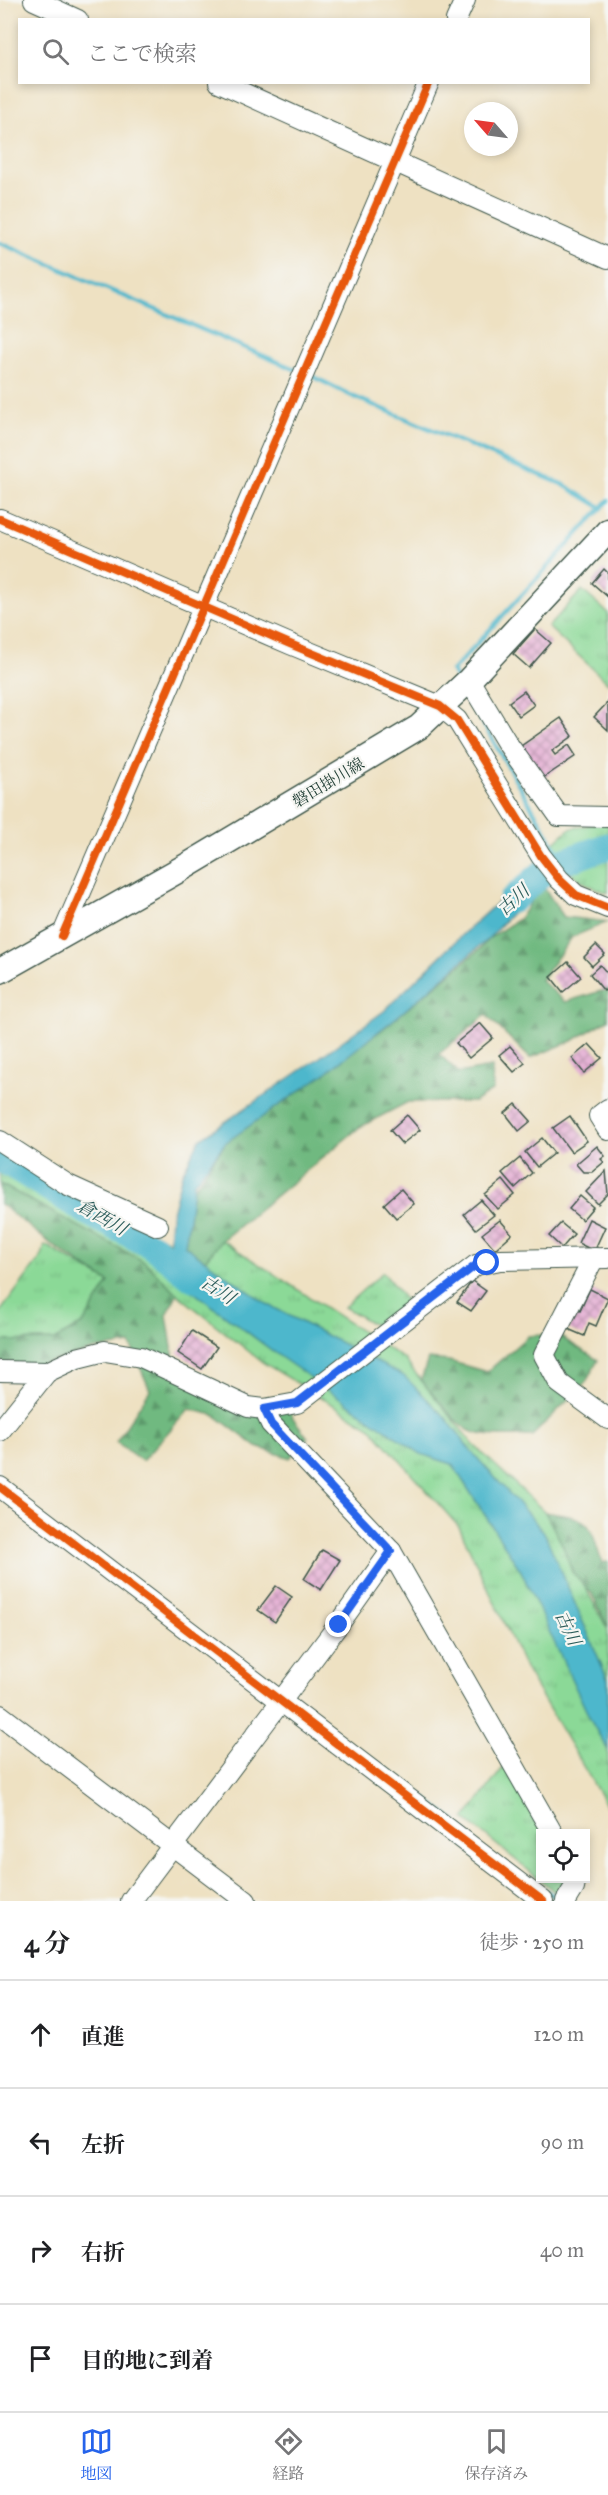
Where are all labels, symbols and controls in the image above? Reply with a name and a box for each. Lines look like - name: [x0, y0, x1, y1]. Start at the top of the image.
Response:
- search box: [18, 18, 590, 84]
- icon: search: [39, 35, 72, 68]
- text: ここで検索: [87, 40, 197, 67]
- north arrow: [464, 102, 518, 156]
- street label: 磐田掛川線: [289, 754, 367, 811]
- water label: 古川: [492, 878, 535, 920]
- water label: 倉西川: [73, 1194, 133, 1241]
- route start: [473, 1249, 499, 1275]
- water label: 古川: [197, 1271, 241, 1310]
- water label: 古川: [550, 1607, 586, 1651]
- route end: [325, 1611, 351, 1637]
- map controls: [536, 1829, 590, 1883]
- button: locate: [536, 1829, 590, 1883]
- text: 4 分: [24, 1927, 70, 1959]
- text: 徒歩 · 250 m: [479, 1930, 584, 1954]
- icon: ahead: [24, 2018, 57, 2051]
- text: 120 m: [533, 2022, 584, 2046]
- text: 直進: [81, 2023, 125, 2050]
- icon: left: [24, 2126, 57, 2159]
- text: 90 m: [541, 2130, 584, 2154]
- text: 左折: [81, 2131, 125, 2158]
- icon: right: [24, 2234, 57, 2267]
- text: 40 m: [540, 2238, 584, 2262]
- text: 右折: [81, 2239, 125, 2266]
- icon: arrive: [24, 2342, 57, 2375]
- text: 目的地に到着: [81, 2347, 213, 2374]
- tab: 地図: [80, 2425, 113, 2484]
- tab: 経路: [272, 2425, 305, 2484]
- tab: 保存済み: [464, 2425, 528, 2484]

